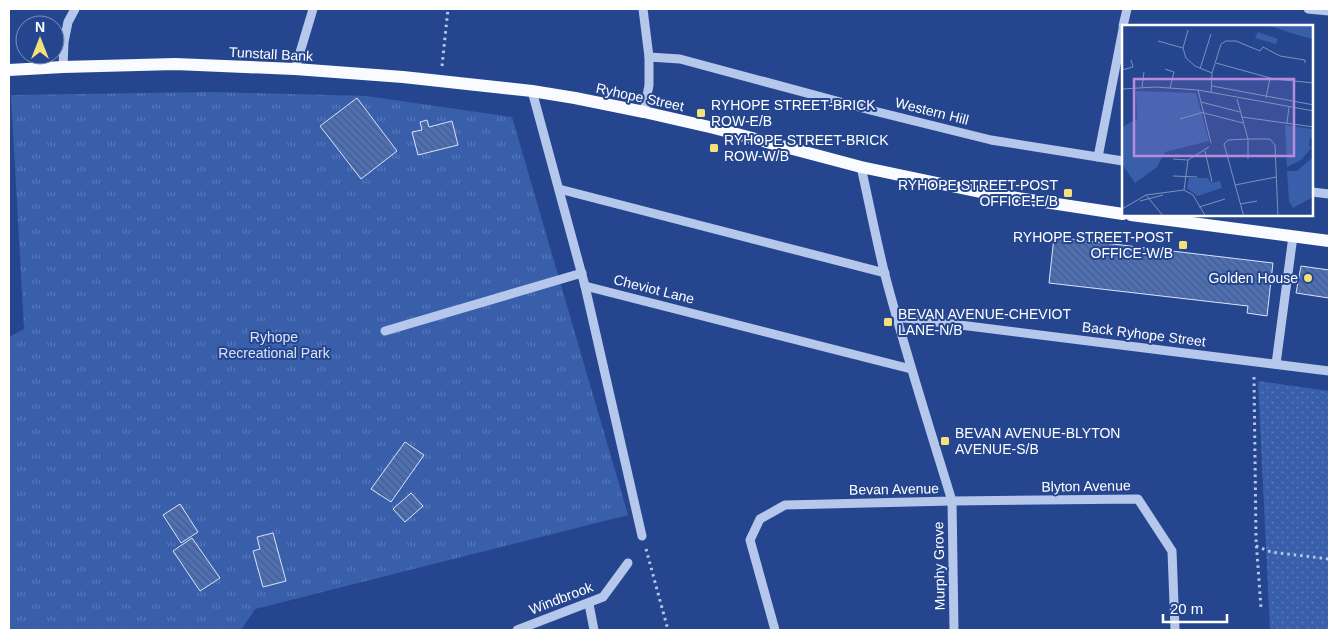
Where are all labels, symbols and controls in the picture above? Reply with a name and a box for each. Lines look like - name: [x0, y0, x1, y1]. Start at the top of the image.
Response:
- north arrow: [15, 15, 65, 65]
- text: N: [35, 19, 45, 35]
- inset map: [1122, 25, 1313, 216]
- street label: Tunstall Bank: [228, 44, 315, 64]
- street label: Ryhope Street: [595, 80, 686, 114]
- street label: Western Hill: [894, 94, 970, 128]
- place label: RYHOPE STREET-BRICK ROW-E/B: [711, 97, 876, 129]
- marker: RYHOPE STREET-BRICK ROW-E/B: [695, 107, 707, 119]
- place label: RYHOPE STREET-BRICK ROW-W/B: [724, 132, 889, 164]
- marker: RYHOPE STREET-BRICK ROW-W/B: [708, 142, 720, 154]
- place label: RYHOPE STREET-POST OFFICE-E/B: [898, 177, 1058, 209]
- marker: RYHOPE STREET-POST OFFICE-E/B: [1062, 187, 1074, 199]
- place label: RYHOPE STREET-POST OFFICE-W/B: [1013, 229, 1173, 261]
- marker: RYHOPE STREET-POST OFFICE-W/B: [1177, 239, 1189, 251]
- place label: Golden House: [1208, 270, 1298, 286]
- street label: Cheviot Lane: [612, 271, 696, 307]
- marker: Golden House: [1302, 272, 1314, 284]
- place label: BEVAN AVENUE-CHEVIOT LANE-N/B: [898, 306, 1071, 338]
- marker: BEVAN AVENUE-CHEVIOT LANE-N/B: [882, 316, 894, 328]
- street label: Back Ryhope Street: [1081, 318, 1207, 350]
- park label: Ryhope Recreational Park: [218, 329, 331, 361]
- place label: BEVAN AVENUE-BLYTON AVENUE-S/B: [955, 425, 1120, 457]
- marker: BEVAN AVENUE-BLYTON AVENUE-S/B: [939, 435, 951, 447]
- street label: Blyton Avenue: [1041, 477, 1131, 495]
- street label: Bevan Avenue: [849, 480, 939, 498]
- street label: Murphy Grove: [930, 521, 948, 610]
- street label: Windbrook: [527, 578, 596, 617]
- scale bar: [1163, 592, 1227, 624]
- text: 20 m: [1170, 600, 1203, 617]

